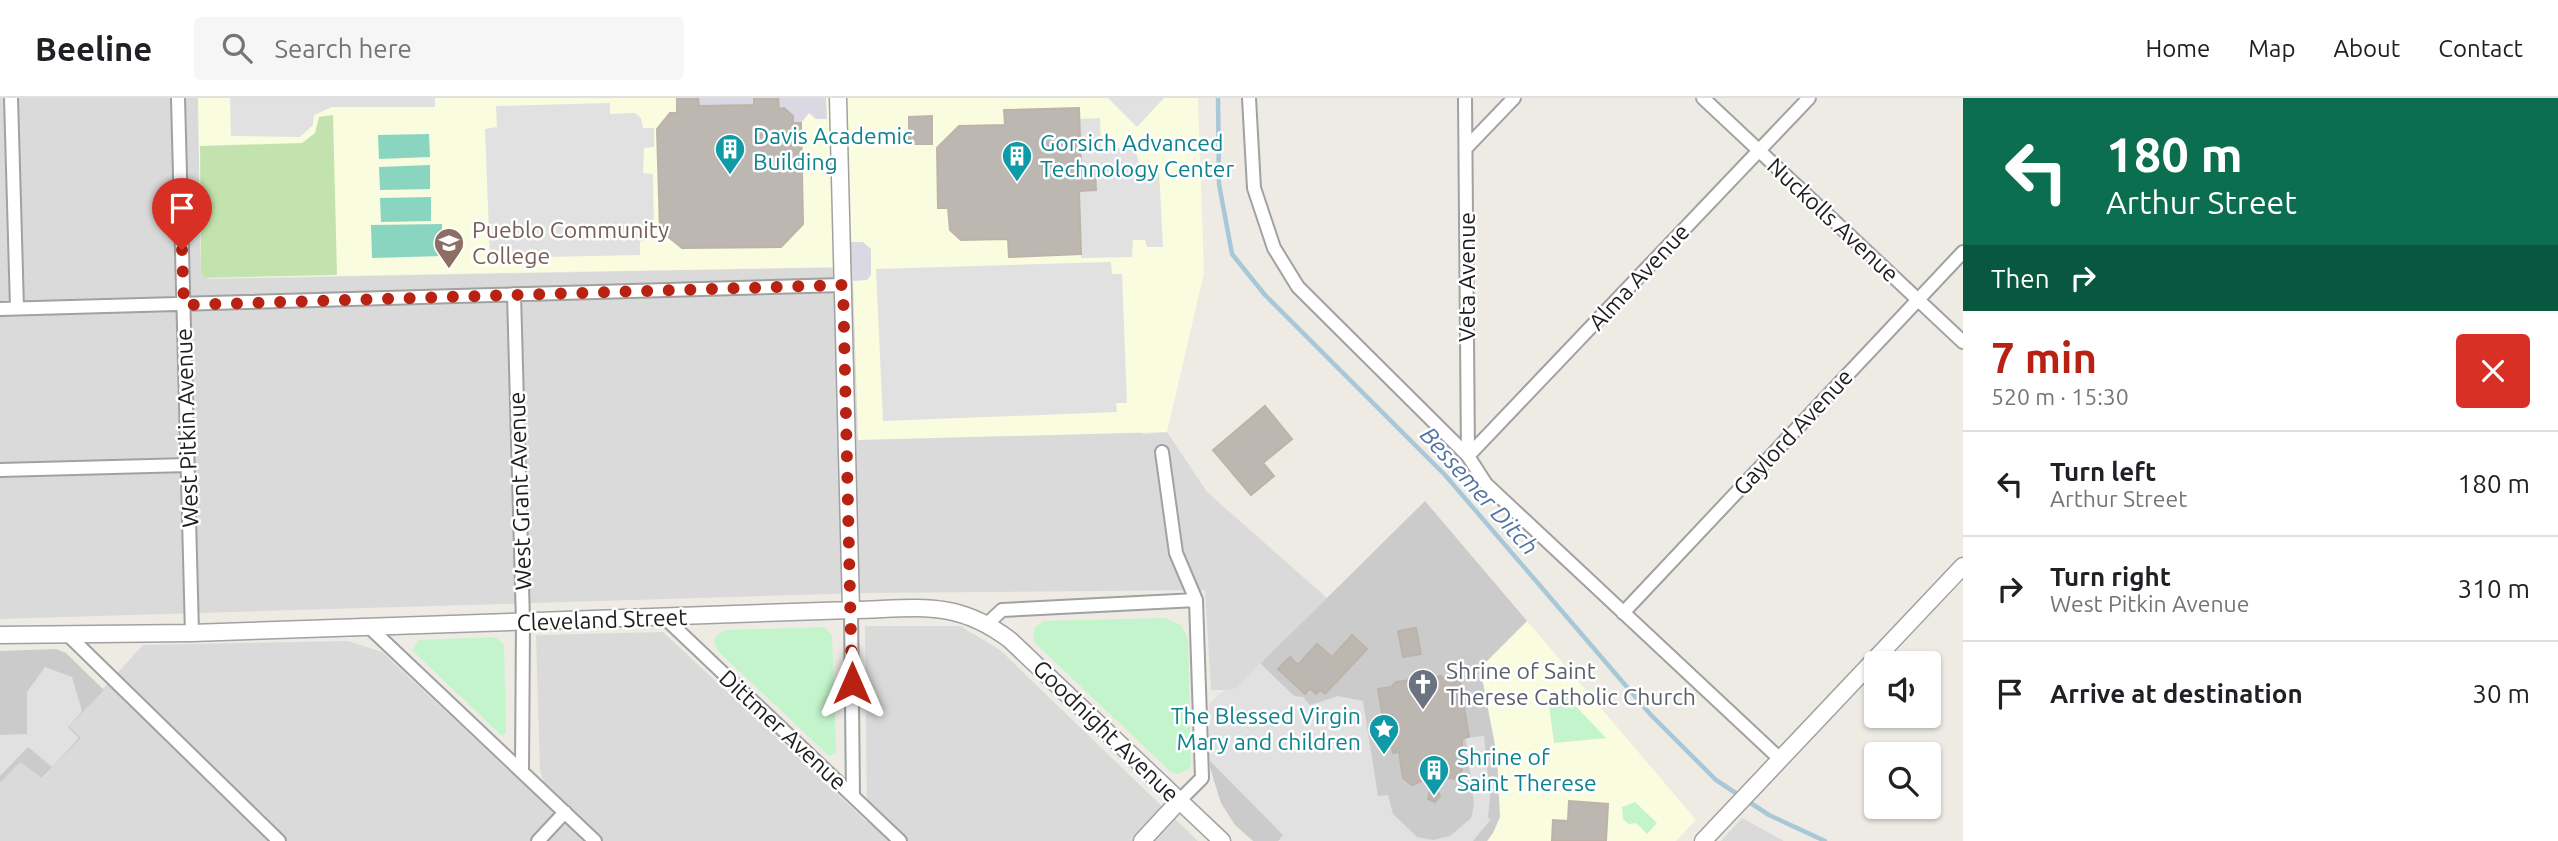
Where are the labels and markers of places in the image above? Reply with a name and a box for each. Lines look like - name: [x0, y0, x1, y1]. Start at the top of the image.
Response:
- place label: Davis Academic Building: [753, 123, 913, 174]
- place label: Gorsich Advanced Technology Center: [1040, 130, 1234, 181]
- building icon: Davis Academic Building: [713, 132, 747, 176]
- building icon: Gorsich Advanced Technology Center: [1000, 139, 1034, 183]
- pin: [152, 178, 212, 250]
- place label: Pueblo Community College: [472, 217, 669, 268]
- school or university icon: Pueblo Community College: [432, 226, 466, 270]
- place label: Shrine of Saint Therese Catholic Church: [1446, 658, 1696, 709]
- church icon: Shrine of Saint Therese Catholic Church: [1406, 667, 1440, 711]
- place label: The Blessed Virgin Mary and children: [1171, 703, 1361, 754]
- place icon: The Blessed Virgin Mary and children: [1367, 712, 1401, 756]
- place label: Shrine of Saint Therese: [1457, 744, 1597, 795]
- building icon: Shrine of Saint Therese: [1417, 753, 1451, 797]

